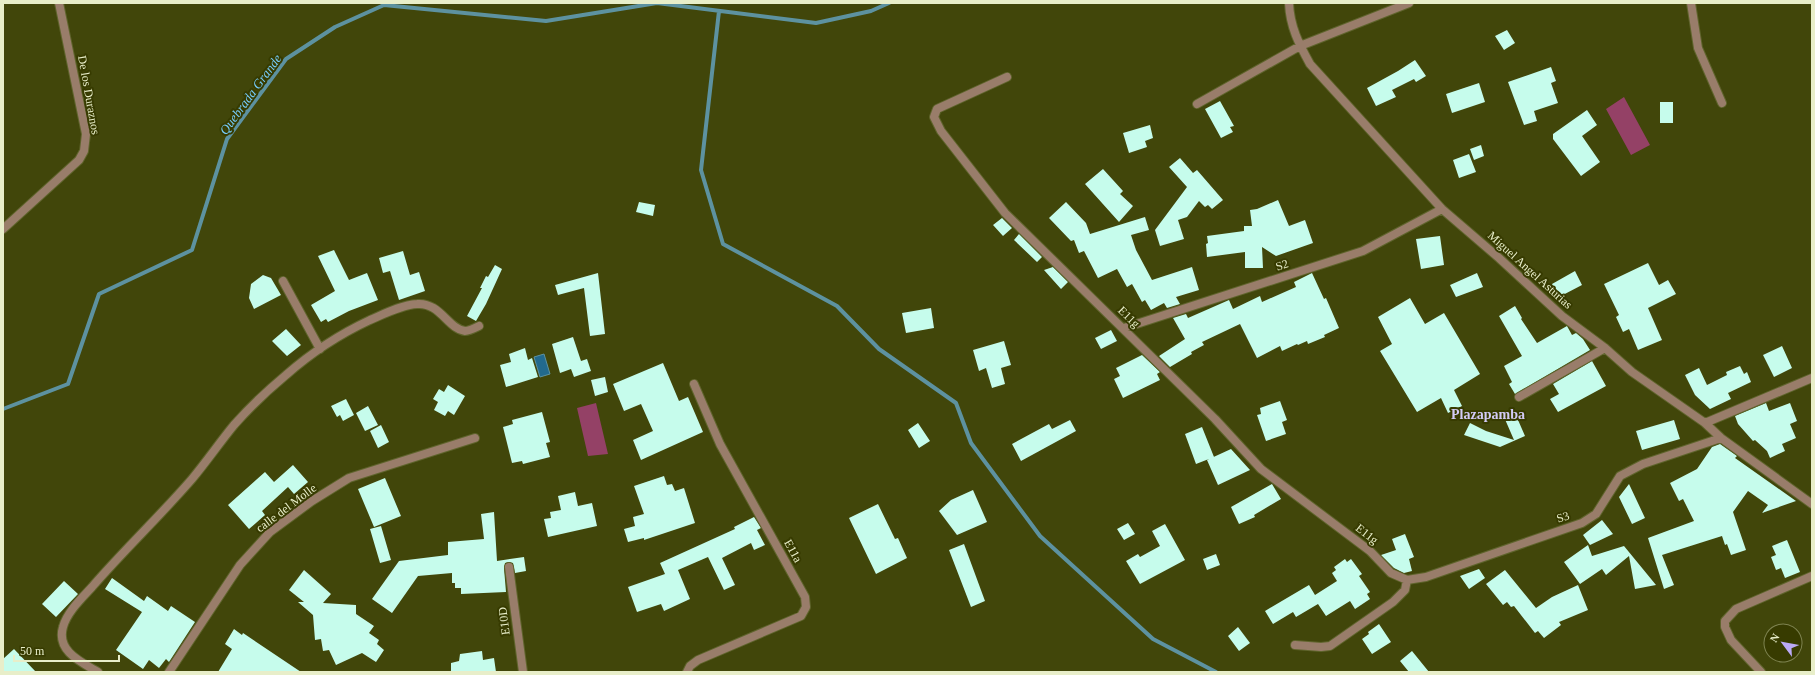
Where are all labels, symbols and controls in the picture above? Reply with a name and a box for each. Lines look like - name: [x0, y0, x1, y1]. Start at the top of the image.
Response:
- water label: Quebrada Grande: [216, 51, 285, 137]
- street label: De los Duraznos: [75, 54, 103, 136]
- street label: Miguel Angel Asturias: [1485, 228, 1575, 312]
- street label: S2: [1274, 256, 1290, 274]
- street label: E11g: [1115, 303, 1143, 331]
- district label: Plazapamba: [1451, 407, 1525, 422]
- street label: calle del Molle: [253, 481, 319, 535]
- street label: S3: [1555, 508, 1571, 526]
- street label: E11g: [1353, 521, 1381, 547]
- street label: E11a: [781, 537, 805, 566]
- street label: E10D: [495, 606, 513, 636]
- north arrow: [1763, 623, 1803, 663]
- text: N: [1767, 631, 1782, 644]
- scale bar: [14, 637, 119, 663]
- text: 50 m: [20, 644, 45, 658]

